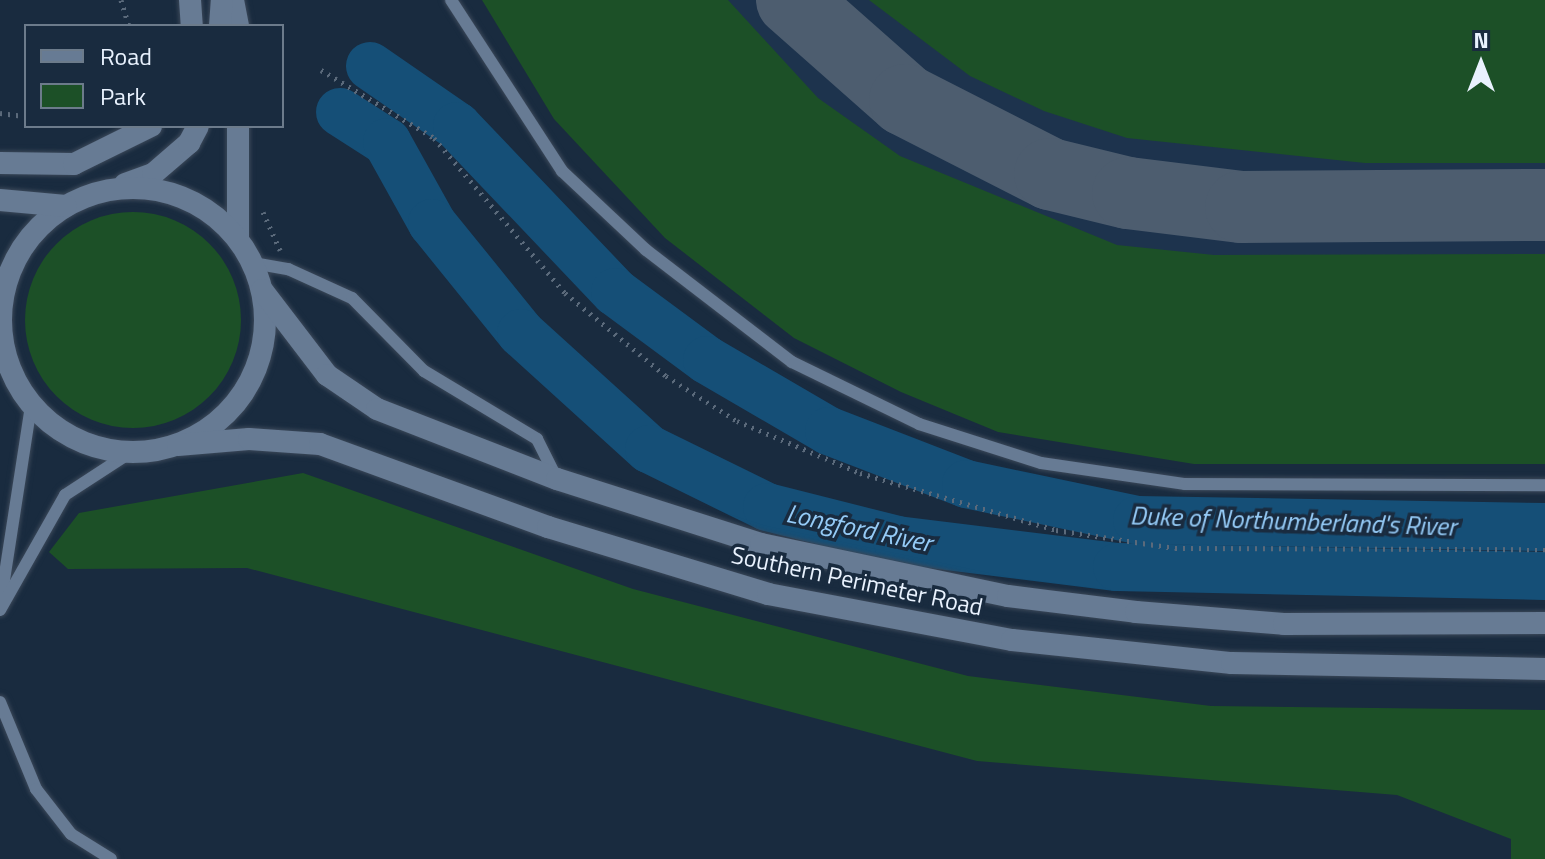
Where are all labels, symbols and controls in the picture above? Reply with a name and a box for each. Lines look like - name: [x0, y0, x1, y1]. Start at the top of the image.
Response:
- text: N: [1473, 23, 1489, 57]
- legend: [24, 24, 284, 128]
- north arrow: [1441, 24, 1521, 104]
- text: Road: [100, 38, 152, 74]
- text: Park: [100, 78, 146, 114]
- water label: Longford River: [783, 497, 935, 559]
- water label: Duke of Northumberland's River: [1129, 500, 1457, 542]
- street label: Southern Perimeter Road: [729, 540, 985, 622]

